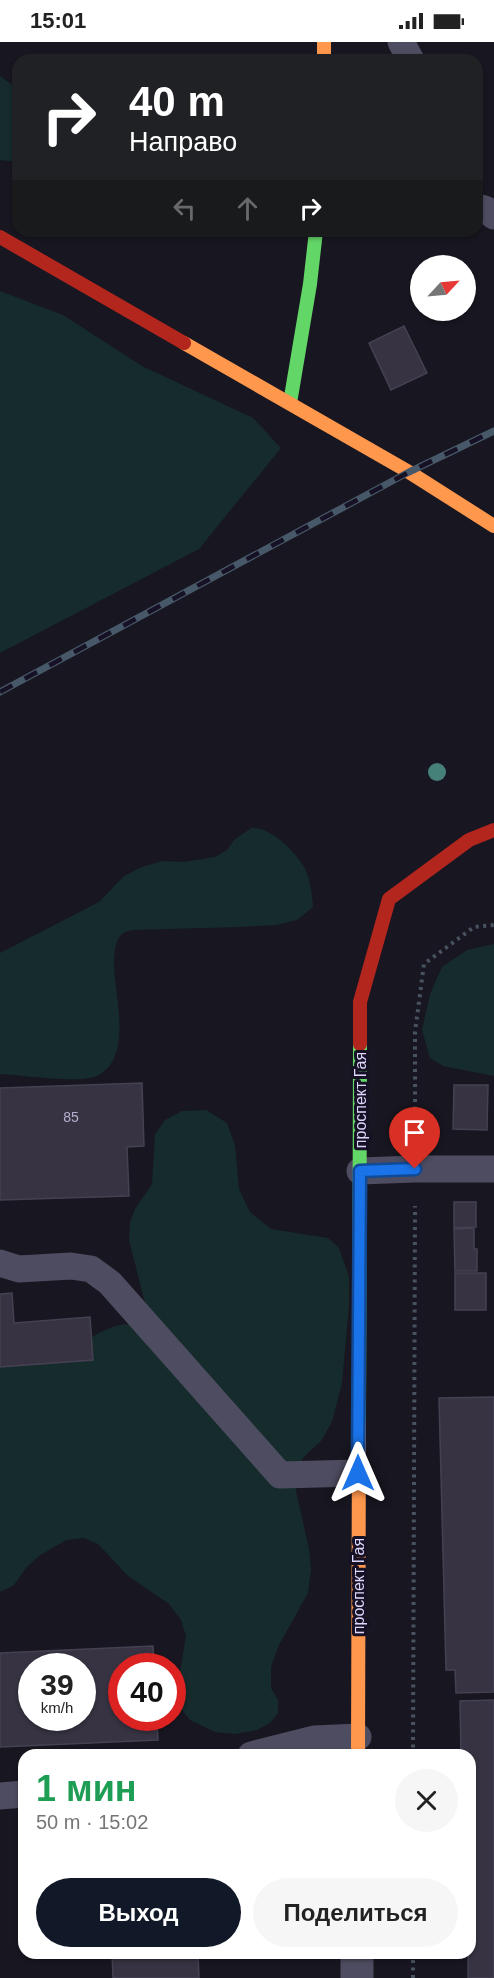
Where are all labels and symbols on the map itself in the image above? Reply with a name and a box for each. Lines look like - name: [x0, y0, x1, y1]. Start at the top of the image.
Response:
- north arrow: [410, 255, 476, 321]
- street label: проспект Гая: [352, 1052, 369, 1148]
- pin: [389, 1107, 440, 1169]
- house number: 85: [63, 1109, 79, 1125]
- position arrow: [326, 1441, 390, 1505]
- street label: проспект Гая: [350, 1538, 367, 1634]
- speed limit sign: 40: [108, 1653, 186, 1731]

